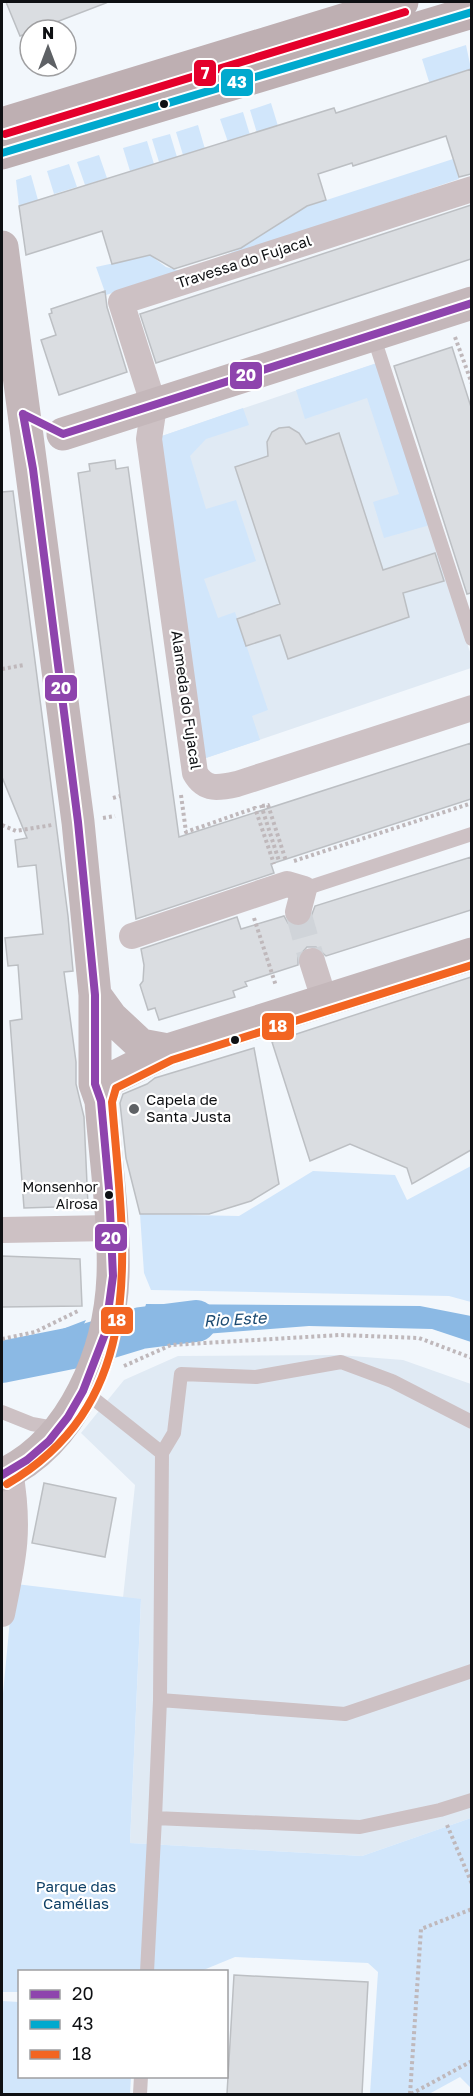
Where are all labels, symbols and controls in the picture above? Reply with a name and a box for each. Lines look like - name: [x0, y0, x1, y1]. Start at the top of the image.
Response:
- north arrow: [18, 18, 78, 78]
- text: N: [42, 23, 54, 43]
- line badge: 7: [193, 59, 217, 87]
- text: 7: [201, 63, 210, 83]
- line badge: 43: [220, 68, 254, 97]
- text: 43: [227, 72, 247, 92]
- unlabelled marker: [158, 98, 170, 110]
- street label: Travessa do Fujacal: [174, 231, 314, 291]
- line badge: 20: [229, 361, 263, 390]
- text: 20: [236, 365, 256, 385]
- street label: Alameda do Fujacal: [168, 629, 206, 771]
- line badge: 20: [44, 674, 78, 702]
- text: 20: [51, 678, 71, 698]
- line badge: 18: [261, 1012, 295, 1041]
- text: 18: [269, 1016, 287, 1036]
- unlabelled marker: [229, 1034, 241, 1046]
- place label: Capela de Santa Justa: [146, 1090, 231, 1125]
- marker: Capela de Santa Justa: [127, 1102, 141, 1116]
- place label: Monsenhor Airosa: [22, 1178, 99, 1212]
- marker: Monsenhor Airosa: [103, 1189, 115, 1201]
- line badge: 20: [94, 1223, 128, 1252]
- text: 20: [101, 1228, 121, 1248]
- line badge: 18: [100, 1306, 134, 1335]
- water label: Rio Este: [203, 1307, 269, 1331]
- text: 18: [108, 1310, 126, 1330]
- park label: Parque das Camélias: [36, 1877, 116, 1912]
- legend: [18, 1970, 228, 2078]
- text: 20: [72, 1982, 94, 2004]
- text: 43: [72, 2012, 94, 2034]
- text: 18: [72, 2042, 92, 2064]

